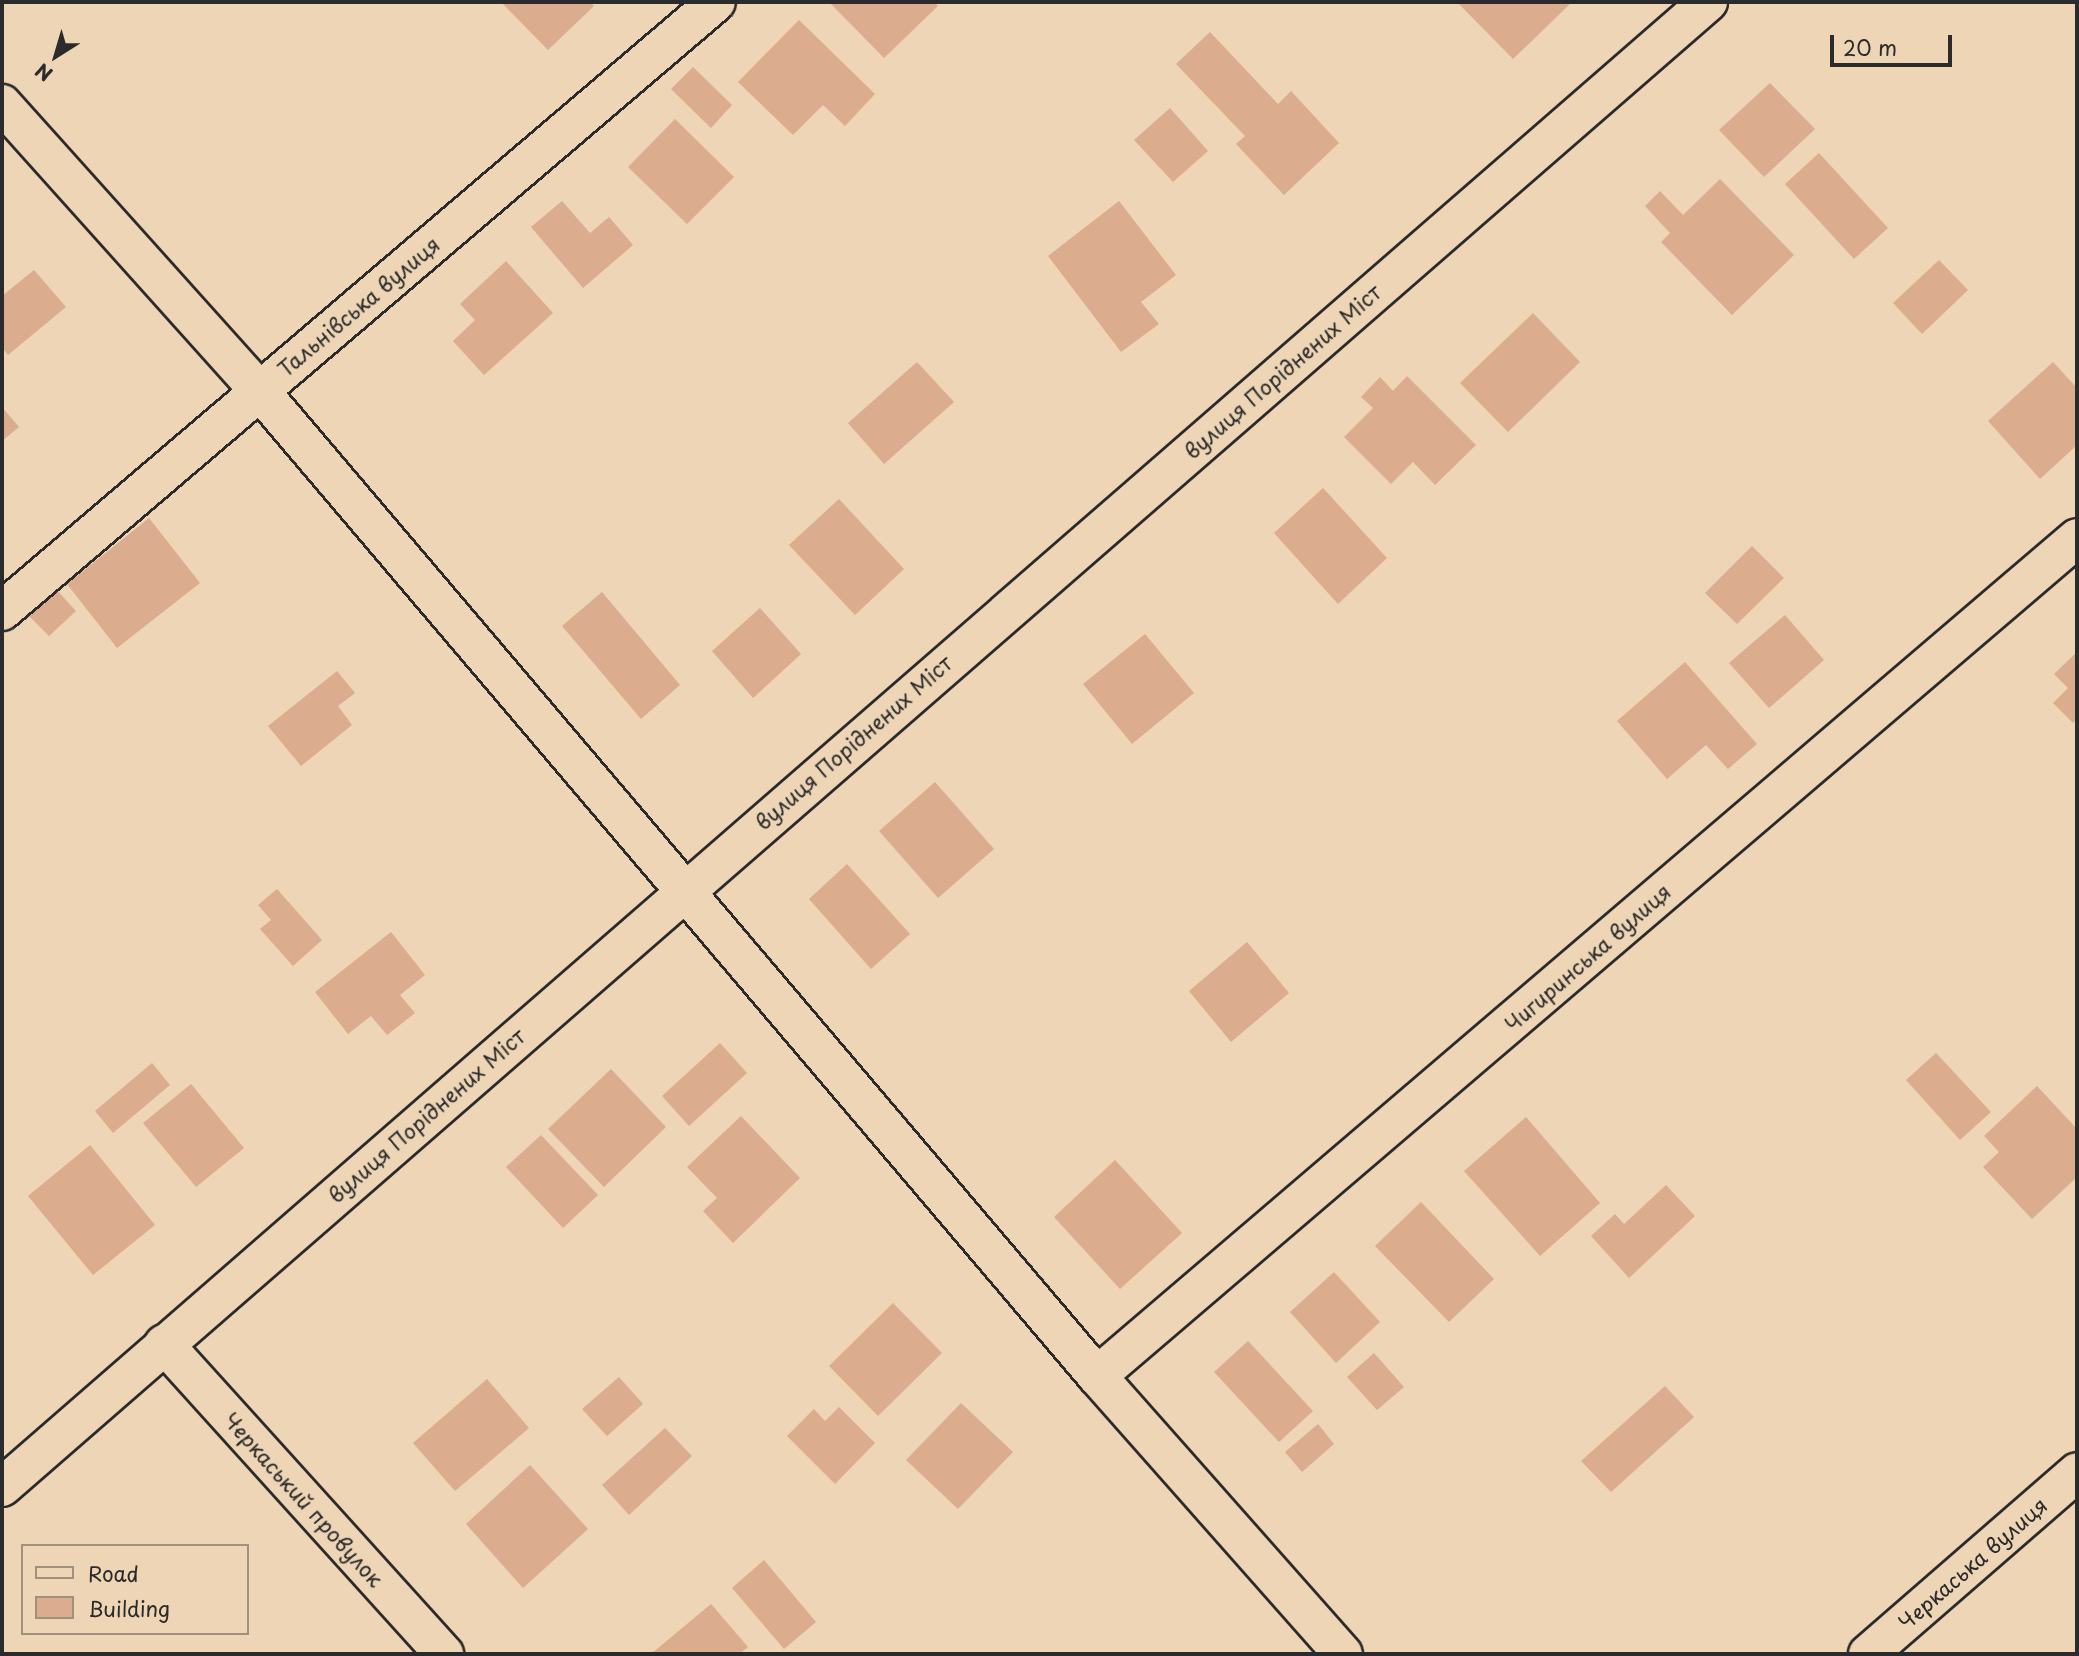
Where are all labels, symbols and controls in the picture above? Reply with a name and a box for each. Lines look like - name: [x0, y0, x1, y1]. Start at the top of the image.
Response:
- north arrow: [21, 21, 91, 91]
- scale bar: [1834, 21, 1956, 65]
- text: 20 m: [1843, 31, 1897, 63]
- text: N: [29, 57, 58, 88]
- street label: Тальнівська вулиця: [272, 231, 444, 381]
- street label: вулиця Поріднених Міст: [1178, 278, 1386, 464]
- street label: вулиця Поріднених Міст: [749, 649, 957, 835]
- street label: Чигиринська вулиця: [1499, 878, 1675, 1036]
- street label: вулиця Поріднених Міст: [322, 1022, 530, 1208]
- street label: Черкаський провулок: [219, 1407, 389, 1591]
- street label: Черкаська вулиця: [1892, 1491, 2052, 1635]
- legend: [21, 1544, 248, 1635]
- text: Road: [88, 1557, 139, 1589]
- text: Building: [88, 1592, 170, 1624]

